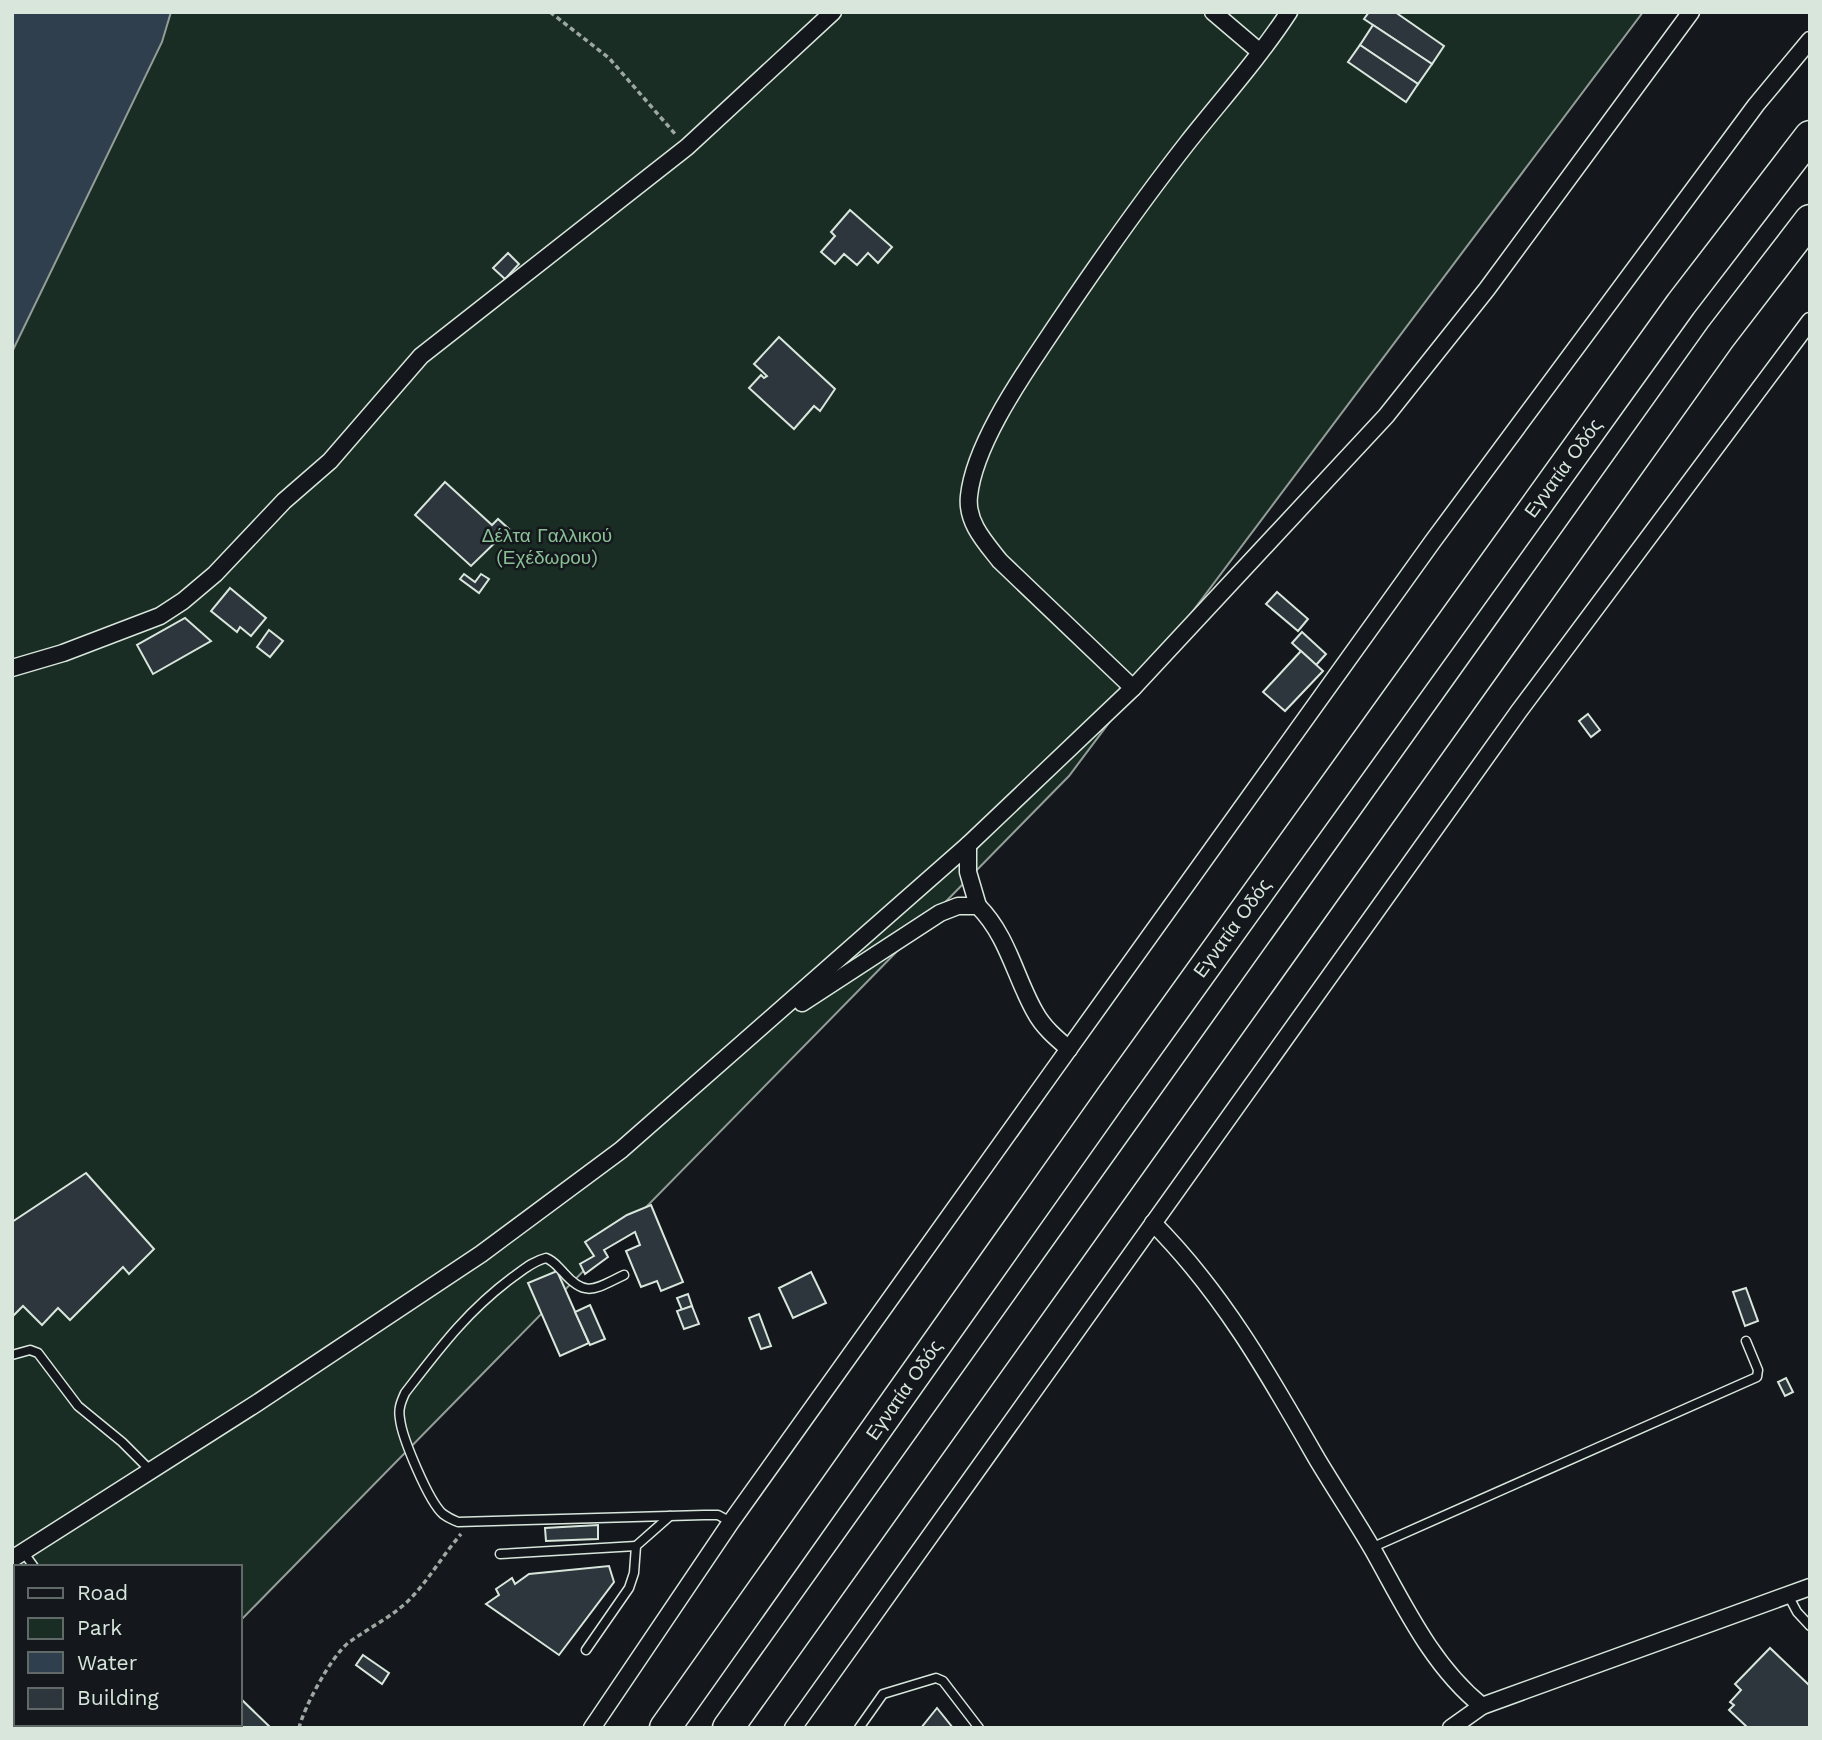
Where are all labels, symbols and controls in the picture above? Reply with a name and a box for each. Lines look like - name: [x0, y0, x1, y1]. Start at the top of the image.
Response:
- street label: Εγνατία Οδός: [1519, 414, 1607, 522]
- park label: Δέλτα Γαλλικού (Εχέδωρου): [482, 524, 612, 569]
- street label: Εγνατία Οδός: [1188, 874, 1276, 982]
- street label: Εγνατία Οδός: [861, 1336, 947, 1444]
- legend: [14, 1565, 242, 1726]
- text: Road: [77, 1580, 128, 1605]
- text: Park: [77, 1615, 122, 1640]
- text: Water: [77, 1650, 138, 1675]
- text: Building: [77, 1685, 159, 1710]

